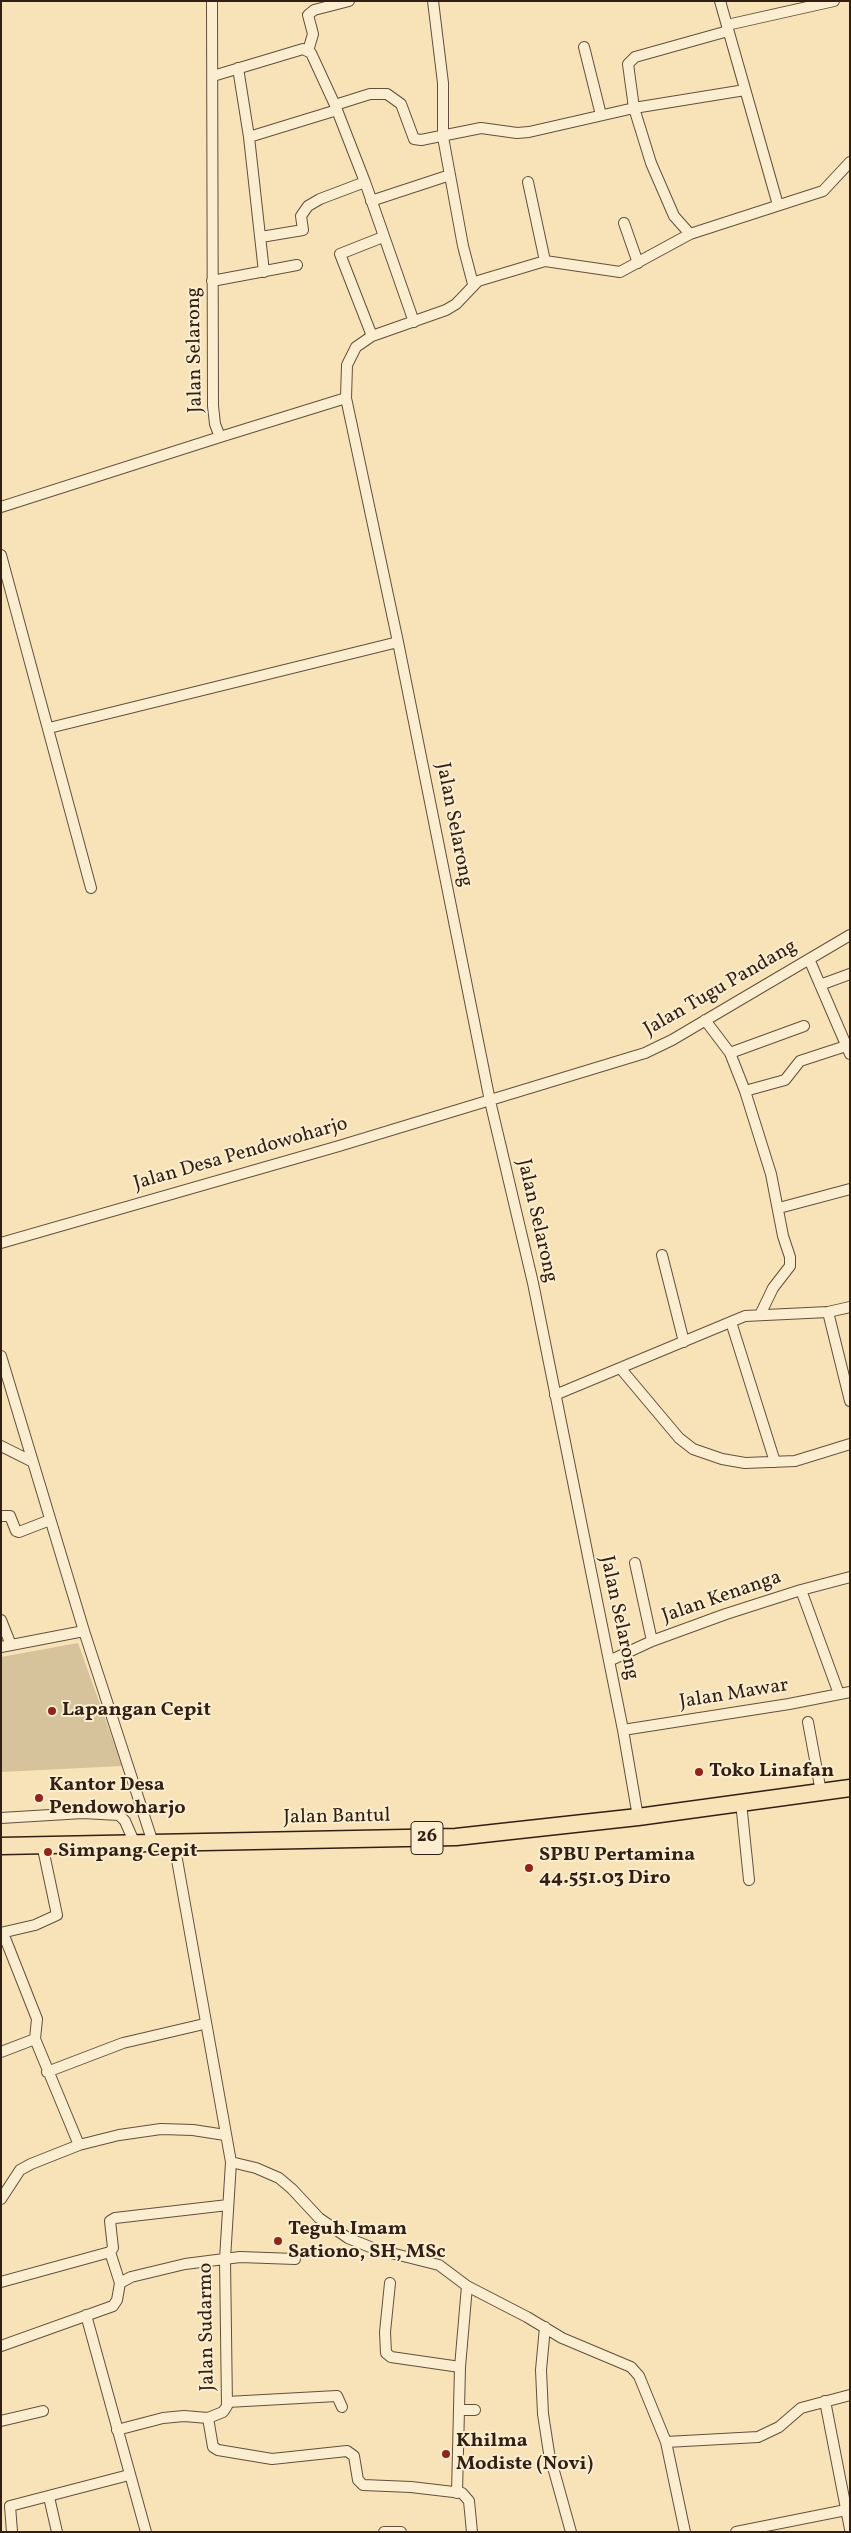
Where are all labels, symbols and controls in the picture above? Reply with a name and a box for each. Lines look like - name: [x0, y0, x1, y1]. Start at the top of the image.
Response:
- street label: Jalan Selarong: [183, 287, 209, 413]
- street label: Jalan Selarong: [429, 761, 477, 889]
- street label: Jalan Tugu Pandang: [640, 935, 802, 1043]
- street label: Jalan Desa Pendowoharjo: [131, 1113, 351, 1197]
- street label: Jalan Selarong: [510, 1157, 562, 1285]
- street label: Jalan Selarong: [593, 1554, 643, 1682]
- street label: Jalan Kenanga: [659, 1566, 785, 1630]
- street label: Jalan Mawar: [678, 1675, 790, 1715]
- place label: Lapangan Cepit: [62, 1699, 211, 1723]
- marker: Lapangan Cepit: [46, 1705, 58, 1717]
- place label: Toko Linafan: [709, 1760, 834, 1784]
- marker: Toko Linafan: [693, 1766, 705, 1778]
- place label: Kantor Desa Pendowoharjo: [49, 1774, 186, 1821]
- marker: Kantor Desa Pendowoharjo: [33, 1792, 45, 1804]
- street label: Jalan Bantul: [283, 1805, 391, 1831]
- road number: 26: [411, 1822, 443, 1855]
- place label: Simpang Cepit: [58, 1840, 197, 1864]
- place label: SPBU Pertamina 44.551.03 Diro: [539, 1844, 695, 1891]
- marker: Simpang Cepit: [42, 1846, 54, 1858]
- marker: SPBU Pertamina 44.551.03 Diro: [523, 1862, 535, 1874]
- place label: Teguh Imam Sationo, SH, MSc: [288, 2218, 446, 2265]
- marker: Teguh Imam Sationo, SH, MSc: [272, 2235, 284, 2247]
- street label: Jalan Sudarmo: [195, 2262, 221, 2392]
- place label: Khilma Modiste (Novi): [456, 2430, 593, 2477]
- marker: Khilma Modiste (Novi): [440, 2448, 452, 2460]

